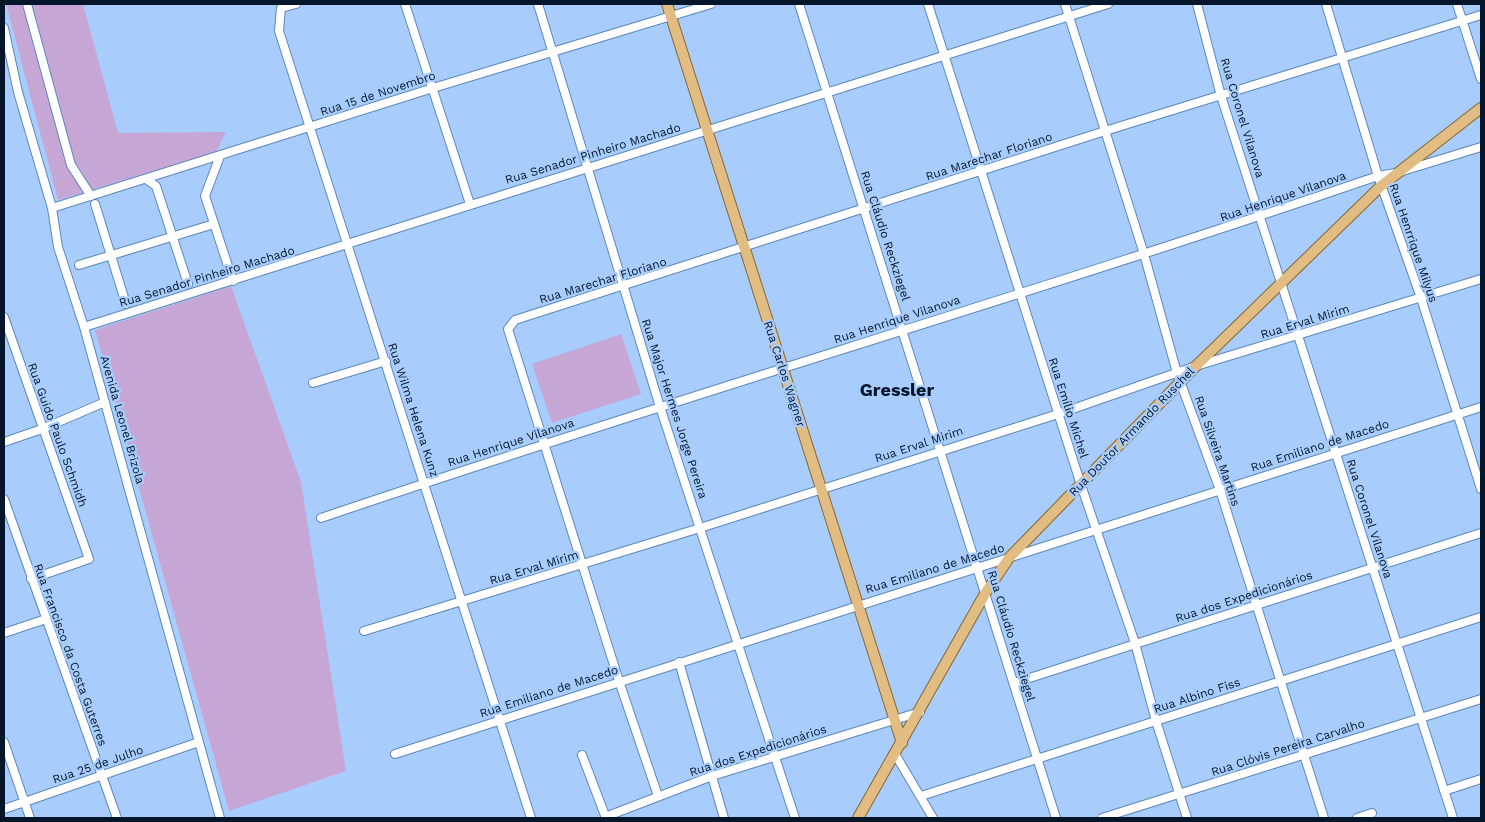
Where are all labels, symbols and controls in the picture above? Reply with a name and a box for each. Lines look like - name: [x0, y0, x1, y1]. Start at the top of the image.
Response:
- street label: Rua Coronel Vilanova: [1217, 56, 1267, 180]
- street label: Rua 15 de Novembro: [319, 69, 437, 119]
- street label: Rua Senador Pinheiro Machado: [503, 120, 683, 188]
- street label: Rua Marechar Floriano: [924, 130, 1054, 184]
- street label: Rua Cláudio Reckziegel: [857, 169, 913, 303]
- street label: Rua Henrique Vilanova: [1218, 169, 1348, 225]
- street label: Rua Henrrique Milyus: [1386, 182, 1440, 304]
- street label: Rua Senador Pinheiro Machado: [117, 243, 297, 311]
- street label: Rua Marechar Floriano: [538, 255, 668, 307]
- street label: Rua Henrique Vilanova: [832, 293, 962, 347]
- street label: Rua Erval Mirim: [1259, 302, 1351, 342]
- street label: Rua Major Hermes Jorge Pereira: [638, 317, 710, 501]
- street label: Rua Carlos Wagner: [760, 319, 808, 429]
- street label: Rua Wilma Helena Kunz: [384, 341, 442, 479]
- street label: Avenida Leonel Brizola: [97, 354, 147, 486]
- street label: Rua Emílio Michel: [1045, 356, 1091, 460]
- street label: Rua Guido Paulo Schmidh: [24, 361, 90, 509]
- street label: Rua Doutor Armando Ruschel: [1066, 364, 1198, 500]
- district label: Gressler: [860, 380, 934, 402]
- street label: Rua Silveira Martins: [1191, 394, 1243, 508]
- street label: Rua Henrique Vilanova: [446, 416, 576, 470]
- street label: Rua Emiliano de Macedo: [1249, 417, 1391, 475]
- street label: Rua Erval Mirim: [873, 424, 965, 466]
- street label: Rua Coronel Vilanova: [1343, 458, 1395, 580]
- street label: Rua Emiliano de Macedo: [864, 541, 1006, 597]
- street label: Rua Erval Mirim: [488, 548, 580, 588]
- street label: Rua Francisco da Costa Guterres: [30, 562, 110, 748]
- street label: Rua dos Expedicionários: [1174, 568, 1314, 626]
- street label: Rua Cláudio Reckziegel: [984, 569, 1038, 703]
- street label: Rua Emiliano de Macedo: [478, 663, 620, 721]
- street label: Rua Albino Fiss: [1152, 675, 1242, 717]
- street label: Rua Clóvis Pereira Carvalho: [1209, 716, 1367, 780]
- street label: Rua dos Expedicionários: [688, 722, 828, 780]
- street label: Rua 25 de Julho: [51, 743, 145, 787]

